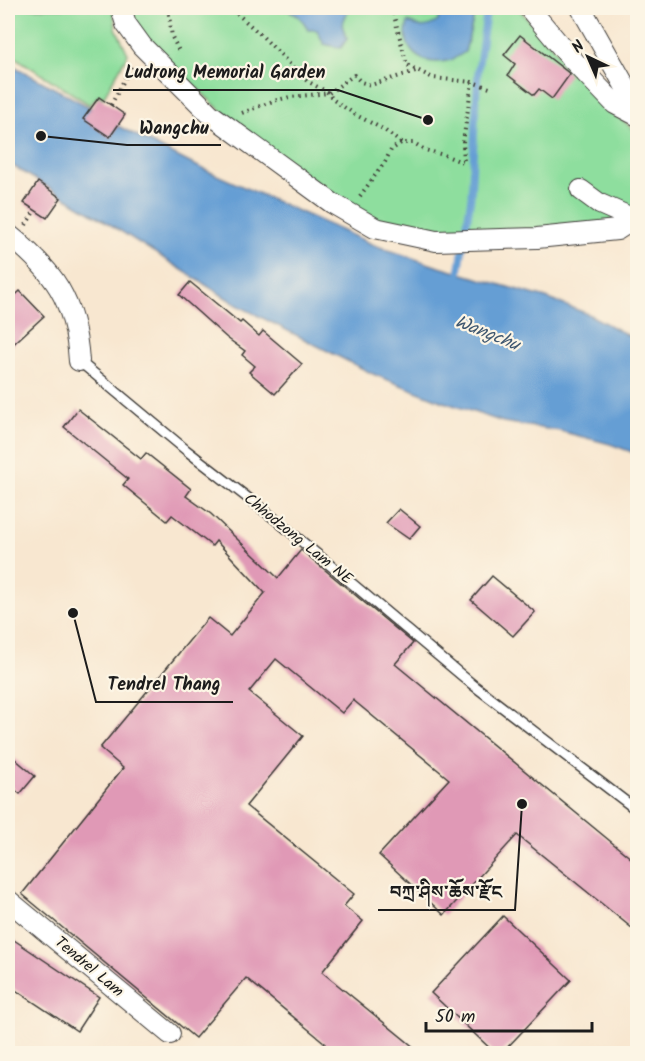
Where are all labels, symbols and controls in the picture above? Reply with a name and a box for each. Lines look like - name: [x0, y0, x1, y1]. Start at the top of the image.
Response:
- north arrow: [558, 27, 618, 87]
- text: N: [566, 35, 591, 60]
- callout: Ludrong Memorial Garden: [113, 54, 338, 90]
- text: Ludrong Memorial Garden: [125, 59, 325, 88]
- callout: Wangchu: [127, 109, 221, 145]
- text: Wangchu: [139, 115, 209, 144]
- water label: Wangchu: [451, 308, 526, 361]
- street label: Chhodzong Lam NE: [238, 487, 359, 591]
- callout: Tendrel Thang: [96, 666, 233, 702]
- text: Tendrel Thang: [107, 671, 221, 700]
- callout: བཀྲ་ཤིས་ཆོས་རྫོང: [378, 874, 515, 910]
- text: བཀྲ་ཤིས་ཆོས་རྫོང: [390, 877, 503, 908]
- street label: Tendrel Lam: [49, 930, 129, 1004]
- scale bar: [426, 995, 592, 1033]
- text: 50 m: [435, 1003, 475, 1032]

